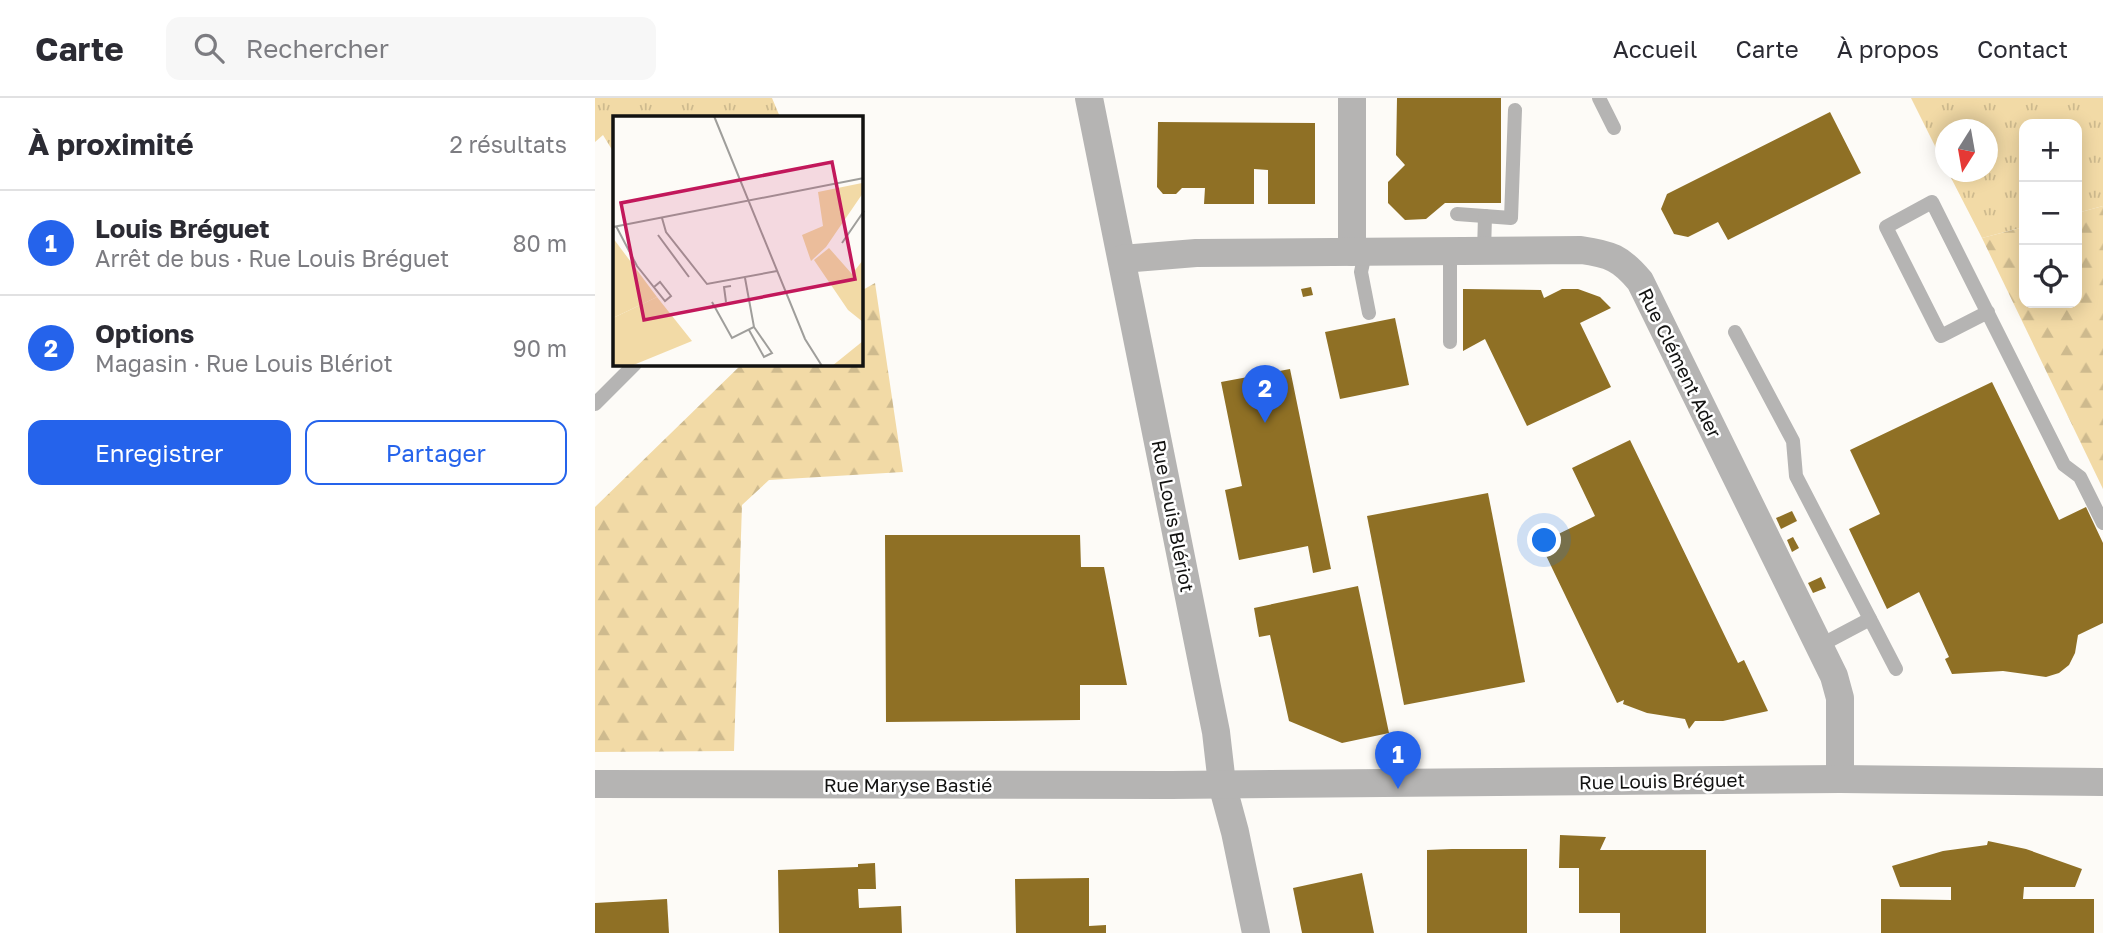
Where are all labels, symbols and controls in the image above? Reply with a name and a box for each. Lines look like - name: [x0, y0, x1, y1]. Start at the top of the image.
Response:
- search box: [166, 17, 656, 80]
- text: Carte: [35, 29, 124, 68]
- icon: search: [190, 29, 228, 67]
- text: Rechercher: [246, 33, 389, 64]
- text: Accueil: [1613, 34, 1697, 63]
- text: Carte: [1735, 34, 1799, 63]
- text: À propos: [1837, 34, 1939, 63]
- text: Contact: [1977, 34, 2068, 63]
- inset map: [613, 116, 863, 366]
- north arrow: [1935, 119, 1998, 182]
- map controls: [2019, 119, 2082, 308]
- button: +: [2019, 119, 2082, 182]
- text: À proximité: [28, 126, 194, 162]
- text: 2 résultats: [449, 130, 567, 158]
- button: −: [2019, 182, 2082, 245]
- text: Louis Bréguet: [95, 213, 270, 244]
- text: 1: [45, 229, 57, 257]
- text: 80 m: [513, 229, 567, 257]
- text: Arrêt de bus · Rue Louis Bréguet: [95, 244, 449, 272]
- button: locate: [2019, 245, 2082, 308]
- street label: Rue Clément Ader: [1634, 284, 1727, 442]
- text: Options: [95, 318, 194, 349]
- text: 2: [44, 334, 58, 362]
- text: 90 m: [513, 334, 567, 362]
- text: Magasin · Rue Louis Blériot: [95, 349, 393, 377]
- pin: 2: [1242, 365, 1288, 423]
- button: Enregistrer: [28, 420, 291, 485]
- button: Partager: [305, 420, 567, 485]
- street label: Rue Louis Blériot: [1147, 438, 1200, 594]
- your location: [1527, 523, 1561, 557]
- pin: 1: [1375, 731, 1421, 789]
- street label: Rue Louis Bréguet: [1579, 768, 1745, 793]
- street label: Rue Maryse Bastié: [824, 773, 992, 796]

